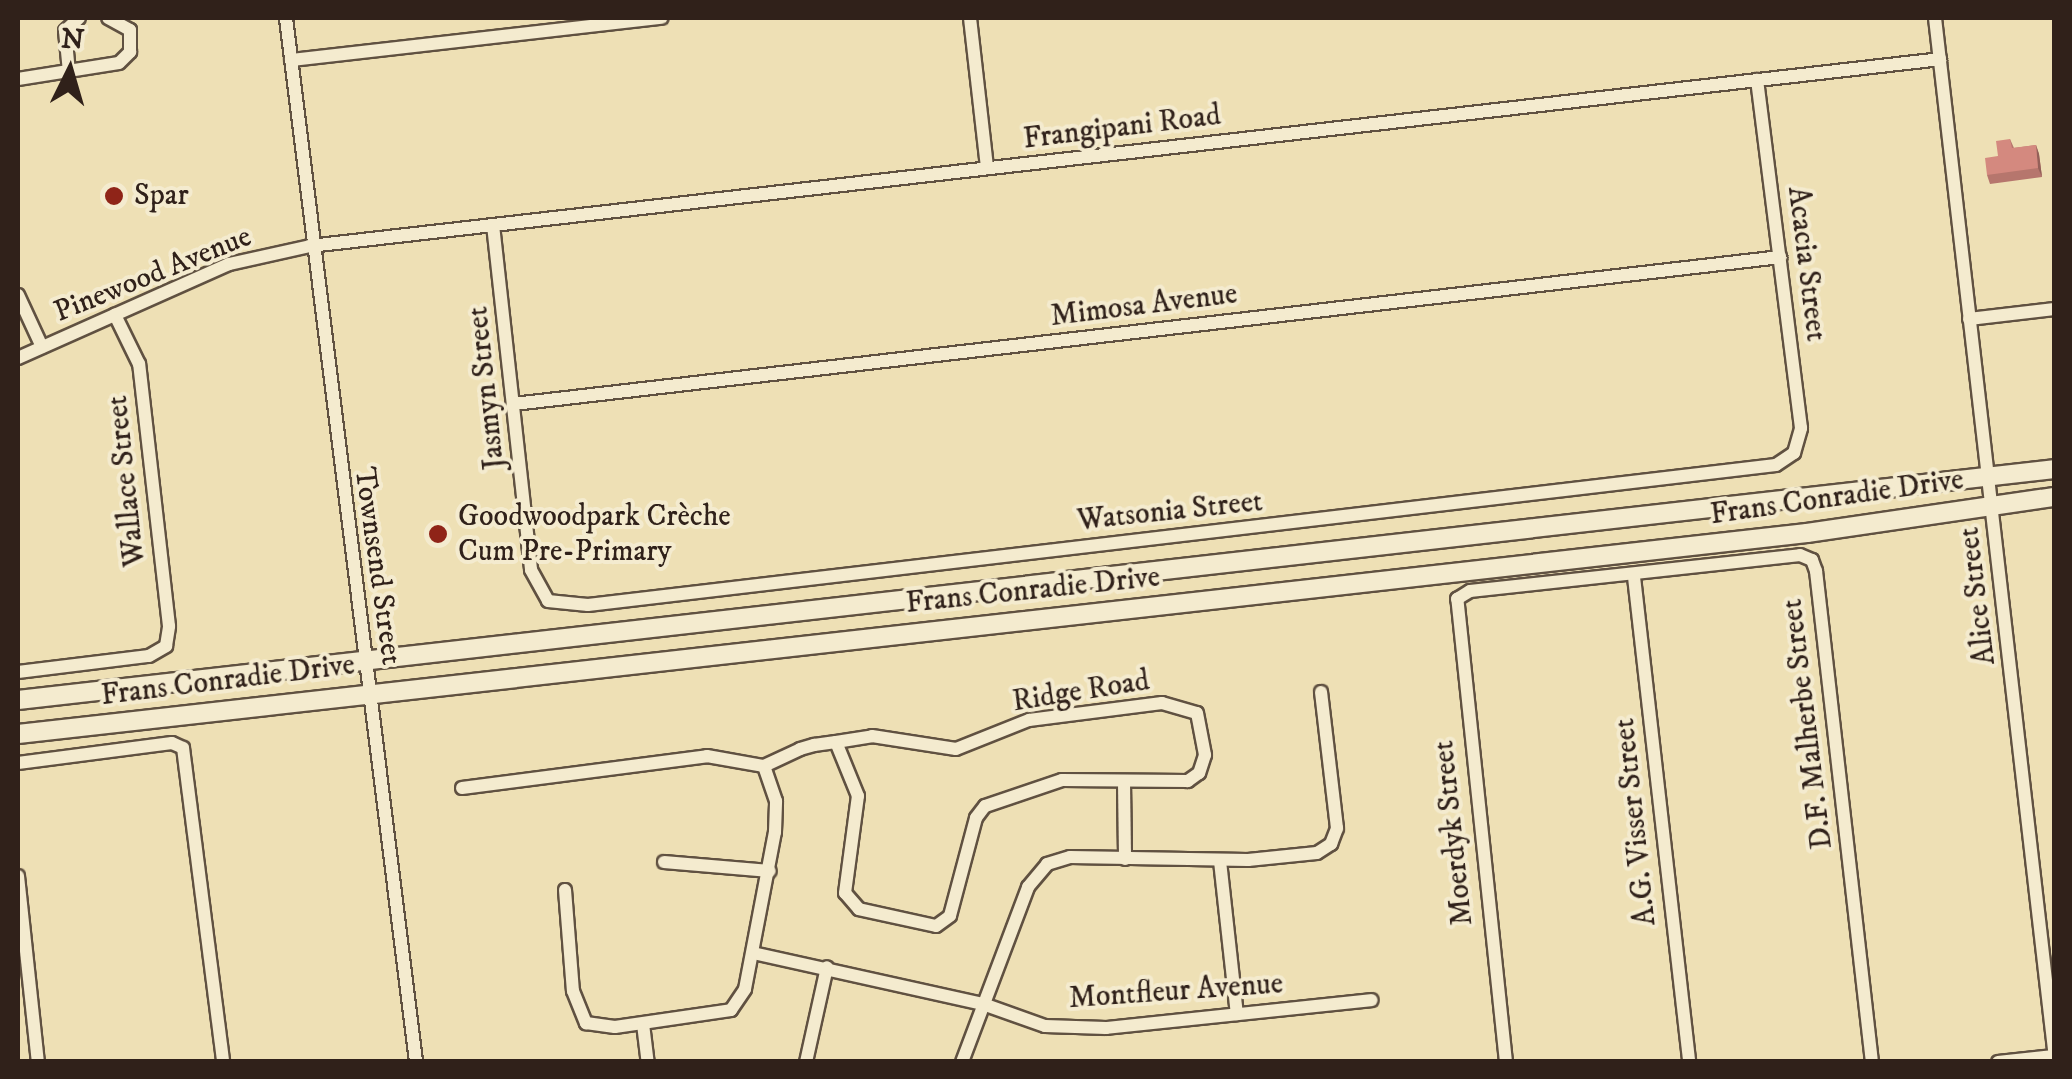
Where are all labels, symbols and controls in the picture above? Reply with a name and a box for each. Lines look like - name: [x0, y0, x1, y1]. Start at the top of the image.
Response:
- north arrow: [20, 20, 120, 120]
- text: N: [60, 21, 86, 58]
- street label: Frangipani Road: [1021, 98, 1223, 158]
- place label: Spar: [134, 178, 189, 214]
- marker: Spar: [103, 185, 125, 207]
- street label: Acacia Street: [1779, 185, 1833, 343]
- street label: Pinewood Avenue: [49, 219, 257, 331]
- street label: Mimosa Avenue: [1049, 277, 1239, 335]
- street label: Jasmyn Street: [461, 305, 513, 471]
- street label: Wallace Street: [100, 394, 154, 568]
- street label: Frans Conradie Drive: [1708, 462, 1966, 534]
- street label: Townsend Street: [345, 465, 409, 667]
- street label: Watsonia Street: [1076, 484, 1264, 540]
- place label: Goodwoodpark Crèche Cum Pre-Primary: [458, 499, 731, 570]
- marker: Goodwoodpark Crèche Cum Pre-Primary: [427, 523, 449, 545]
- street label: Alice Street: [1952, 525, 2004, 667]
- street label: Frans Conradie Drive: [904, 560, 1162, 622]
- street label: D.F. Malherbe Street: [1775, 597, 1841, 851]
- street label: Frans Conradie Drive: [99, 648, 357, 714]
- street label: Ridge Road: [1010, 663, 1152, 721]
- street label: A.G. Visser Street: [1607, 717, 1665, 927]
- street label: Moerdyk Street: [1426, 739, 1482, 927]
- street label: Montfleur Avenue: [1068, 967, 1284, 1017]

